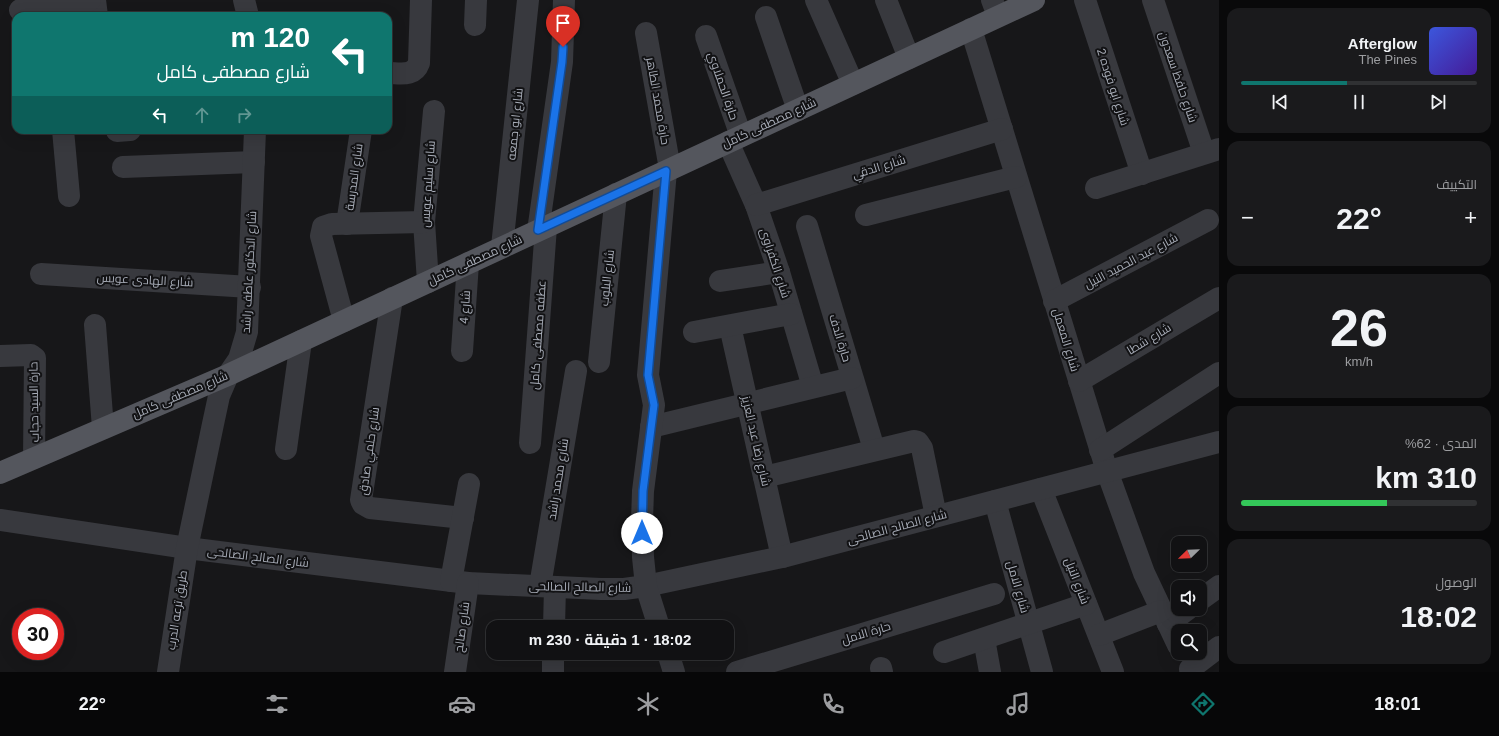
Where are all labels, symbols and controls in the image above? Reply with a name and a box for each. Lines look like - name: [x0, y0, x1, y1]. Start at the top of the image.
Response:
- pin: [546, 6, 580, 47]
- icon: arrive: [552, 12, 574, 34]
- text: 120 m: [231, 22, 310, 53]
- icon: left: [324, 28, 376, 80]
- street label: شارع حافظ سعدون: [1155, 30, 1200, 125]
- text: Afterglow: [1348, 35, 1417, 52]
- street label: شارع ابو فوده 2: [1093, 47, 1132, 128]
- street label: حارة الحملاوي: [702, 50, 741, 123]
- text: The Pines: [1358, 52, 1417, 67]
- street label: حارة محمد الطاهر: [643, 55, 673, 146]
- text: شارع مصطفى كامل: [157, 62, 310, 82]
- street label: شارع ابو جمعه: [504, 87, 527, 161]
- icon: previous: [1269, 91, 1291, 113]
- icon: pause: [1348, 91, 1370, 113]
- icon: next: [1427, 91, 1449, 113]
- street label: شارع مصطفى كامل: [720, 95, 819, 152]
- icon: left: [149, 104, 171, 126]
- icon: ahead: [191, 104, 213, 126]
- icon: right: [233, 104, 255, 126]
- street label: شارع سليم عويس: [418, 140, 439, 228]
- street label: شارع المدرسة: [342, 142, 367, 212]
- street label: شارع الدقي: [851, 152, 908, 185]
- text: التكييف: [1436, 177, 1477, 192]
- text: 22°: [1336, 202, 1382, 235]
- text: −: [1241, 205, 1254, 230]
- text: +: [1464, 205, 1477, 230]
- street label: شارع الدكتور عاطف راشد: [239, 211, 260, 333]
- street label: شارع الكفراوى: [756, 226, 793, 300]
- street label: شارع عبد الحميد النيل: [1082, 230, 1181, 292]
- street label: شارع مصطفى كامل: [426, 232, 525, 289]
- street label: شارع البلوب: [597, 249, 618, 307]
- street label: شارع الهادى عويس: [96, 270, 194, 291]
- street label: عطفه مصطفى كامل: [527, 280, 549, 390]
- street label: شارع 4: [457, 290, 474, 324]
- text: 26: [1330, 299, 1388, 357]
- street label: شارع المعمل: [1049, 307, 1082, 374]
- street label: حارة الدف: [826, 313, 854, 363]
- street label: شارع شطا: [1124, 320, 1174, 358]
- text: km/h: [1345, 354, 1373, 369]
- street label: حارة السيد حجاب: [26, 362, 42, 442]
- street label: شارع مصطفى كامل: [130, 369, 230, 422]
- street label: شارع رضا عبد العزيز: [738, 393, 773, 488]
- street label: شارع حلمي صادق: [356, 406, 385, 496]
- text: المدى · 62%: [1405, 436, 1477, 451]
- street label: شارع محمد راشد: [545, 437, 572, 521]
- text: 310 km: [1375, 461, 1477, 494]
- street label: شارع الصالح الصالحى: [846, 507, 949, 548]
- position arrow: [621, 512, 663, 554]
- north arrow: [1171, 536, 1207, 572]
- map controls: [1171, 536, 1207, 660]
- street label: شارع الصالح الصالحى: [206, 544, 310, 571]
- street label: شارع النيل: [1061, 556, 1092, 607]
- street label: شارع الامل: [1003, 559, 1032, 615]
- street label: طريق ترعه الدرب: [164, 569, 190, 651]
- text: الوصول: [1436, 575, 1477, 590]
- street label: شارع الصالح الصالحى: [529, 579, 631, 596]
- button: sound: [1171, 580, 1207, 616]
- text: 18:02: [1400, 600, 1477, 633]
- street label: شارع صالح: [452, 601, 473, 653]
- speed limit sign: 30: [12, 608, 64, 660]
- street label: حارة الامل: [840, 619, 892, 647]
- button: search: [1171, 624, 1207, 660]
- text: 18:02 · 1 دقيقة · 230 m: [529, 631, 691, 648]
- icon: filters: [263, 690, 291, 718]
- icon: car: [448, 690, 476, 718]
- icon: climate: [634, 690, 662, 718]
- icon: phone: [819, 690, 847, 718]
- icon: music: [1004, 690, 1032, 718]
- icon: directions: [1189, 690, 1217, 718]
- text: 22°: [79, 694, 106, 714]
- text: 18:01: [1374, 694, 1420, 714]

